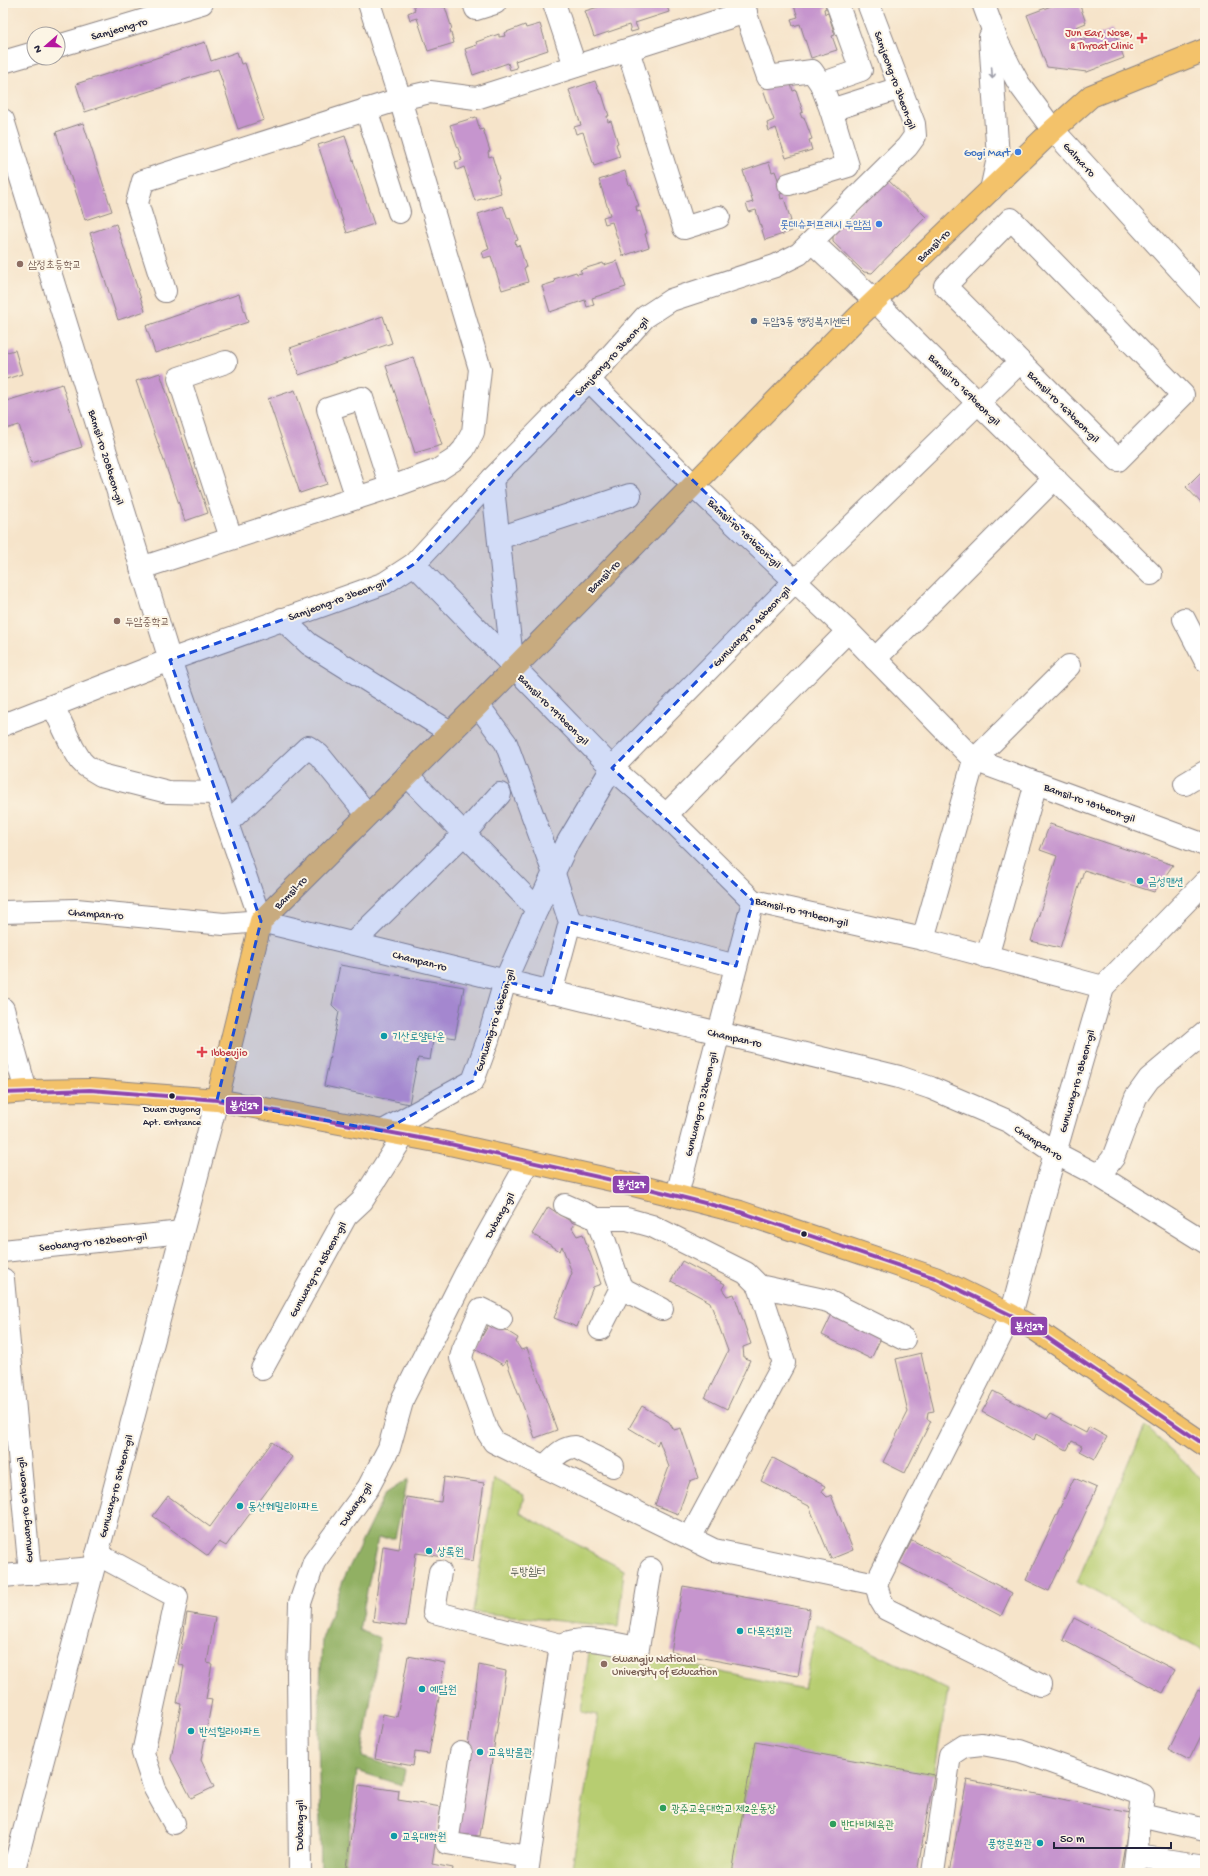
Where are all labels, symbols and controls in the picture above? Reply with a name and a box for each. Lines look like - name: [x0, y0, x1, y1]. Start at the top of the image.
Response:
- street label: Samjeong-ro: [90, 16, 149, 44]
- north arrow: [26, 26, 66, 66]
- place label: Jun Ear, Nose, & Throat Clinic: [1065, 28, 1134, 53]
- street label: Samjeong-ro 3beon-gil: [871, 30, 918, 132]
- marker: Jun Ear, Nose, & Throat Clinic: [1136, 32, 1148, 44]
- text: N: [32, 43, 45, 54]
- one-way arrow: [989, 66, 996, 79]
- street label: Galma-ro: [1060, 141, 1097, 180]
- marker: Gogi Mart: [1013, 147, 1023, 157]
- place label: Gogi Mart: [964, 148, 1011, 160]
- place label: 롯데슈퍼프레시 두암점: [780, 219, 871, 232]
- marker: 롯데슈퍼프레시 두암점: [874, 219, 884, 229]
- street label: Bamsil-ro: [915, 228, 954, 266]
- marker: 삼정초등학교: [15, 259, 25, 269]
- place label: 삼정초등학교: [28, 259, 81, 272]
- street label: Samjeong-ro 3beon-gil: [573, 315, 653, 399]
- marker: 두암3동 행정복지센터: [749, 316, 759, 326]
- place label: 두암3동 행정복지센터: [762, 316, 850, 329]
- street label: Bamsil-ro 169beon-gil: [925, 351, 1002, 429]
- street label: Bamsil-ro 167beon-gil: [1023, 368, 1101, 446]
- street label: Bamsil-ro 208beon-gil: [85, 408, 125, 507]
- street label: Bamsil-ro 181beon-gil: [704, 497, 783, 572]
- street label: Bamsil-ro: [585, 558, 624, 597]
- street label: Samjeong-ro 3beon-gil: [287, 577, 389, 624]
- street label: Gunwang-ro 46beon-gil: [711, 584, 794, 670]
- marker: 두암중학교: [112, 616, 122, 626]
- place label: 두암중학교: [125, 617, 169, 629]
- street label: Bamsil-ro 191beon-gil: [514, 672, 591, 749]
- street label: Bamsil-ro 181beon-gil: [1041, 781, 1137, 826]
- street label: Bamsil-ro: [272, 874, 311, 913]
- marker: 금성맨션: [1135, 876, 1145, 886]
- place label: 금성맨션: [1148, 877, 1184, 889]
- street label: Bamsil-ro 191beon-gil: [753, 895, 850, 930]
- street label: Champan-ro: [68, 907, 124, 923]
- street label: Champan-ro: [391, 949, 448, 975]
- street label: Gunwang-ro 46beon-gil: [474, 967, 518, 1073]
- street label: Champan-ro: [706, 1027, 763, 1051]
- street label: Gunwang-ro 18beon-gil: [1057, 1028, 1099, 1134]
- marker: 기산로얄타운: [379, 1031, 389, 1041]
- place label: 기산로얄타운: [392, 1031, 445, 1044]
- marker: Ibbeujio: [196, 1046, 208, 1058]
- place label: Ibbeujio: [211, 1048, 248, 1060]
- street label: Gunwang-ro 32beon-gil: [683, 1050, 721, 1158]
- marker: Duam Jugong Apt. Entrance: [167, 1091, 177, 1101]
- line badge: 봉선27: [225, 1096, 263, 1115]
- text: 봉선27: [230, 1100, 260, 1113]
- place label: Duam Jugong Apt. Entrance: [142, 1104, 202, 1129]
- street label: Champan-ro: [1011, 1124, 1065, 1164]
- line badge: 봉선27: [612, 1175, 650, 1194]
- text: 봉선27: [617, 1179, 647, 1192]
- street label: Dubang-gil: [483, 1191, 518, 1242]
- street label: Gunwang-ro 45beon-gil: [288, 1220, 350, 1320]
- unlabelled marker: [799, 1229, 809, 1239]
- street label: Seobang-ro 182beon-gil: [39, 1231, 148, 1255]
- line badge: 봉선27: [1010, 1316, 1048, 1336]
- text: 봉선27: [1015, 1321, 1045, 1334]
- street label: Gunwang-ro 51beon-gil: [97, 1433, 137, 1539]
- street label: Gunwang-ro 61beon-gil: [15, 1456, 37, 1563]
- street label: Dubang-gil: [337, 1480, 376, 1530]
- marker: 동산훼밀리아파트: [235, 1501, 245, 1511]
- place label: 동산훼밀리아파트: [248, 1501, 319, 1514]
- marker: 상록원: [424, 1546, 434, 1556]
- place label: 상록원: [437, 1546, 464, 1559]
- park label: 두방쉼터: [510, 1566, 546, 1579]
- marker: 다목적회관: [735, 1626, 745, 1636]
- place label: 다목적회관: [748, 1626, 792, 1639]
- place label: Gwangju National University of Education: [612, 1654, 718, 1679]
- marker: Gwangju National University of Education: [599, 1659, 609, 1669]
- marker: 예담원: [417, 1684, 427, 1694]
- place label: 예담원: [430, 1685, 457, 1697]
- marker: 반석힐라아파트: [186, 1726, 196, 1736]
- place label: 반석힐라아파트: [199, 1726, 261, 1739]
- marker: 교육박물관: [475, 1747, 485, 1757]
- place label: 교육박물관: [488, 1748, 532, 1760]
- street label: Dubang-gil: [295, 1799, 307, 1851]
- marker: 광주교육대학교 제2운동장: [658, 1803, 668, 1813]
- place label: 광주교육대학교 제2운동장: [671, 1804, 777, 1816]
- marker: 반다비체육관: [828, 1819, 838, 1829]
- place label: 반다비체육관: [841, 1820, 894, 1832]
- scale bar: [1054, 1824, 1171, 1850]
- marker: 교육대학원: [389, 1831, 399, 1841]
- place label: 교육대학원: [402, 1832, 446, 1844]
- text: 50 m: [1060, 1833, 1085, 1847]
- marker: 풍향문화관: [1035, 1838, 1045, 1848]
- place label: 풍향문화관: [988, 1839, 1032, 1851]

